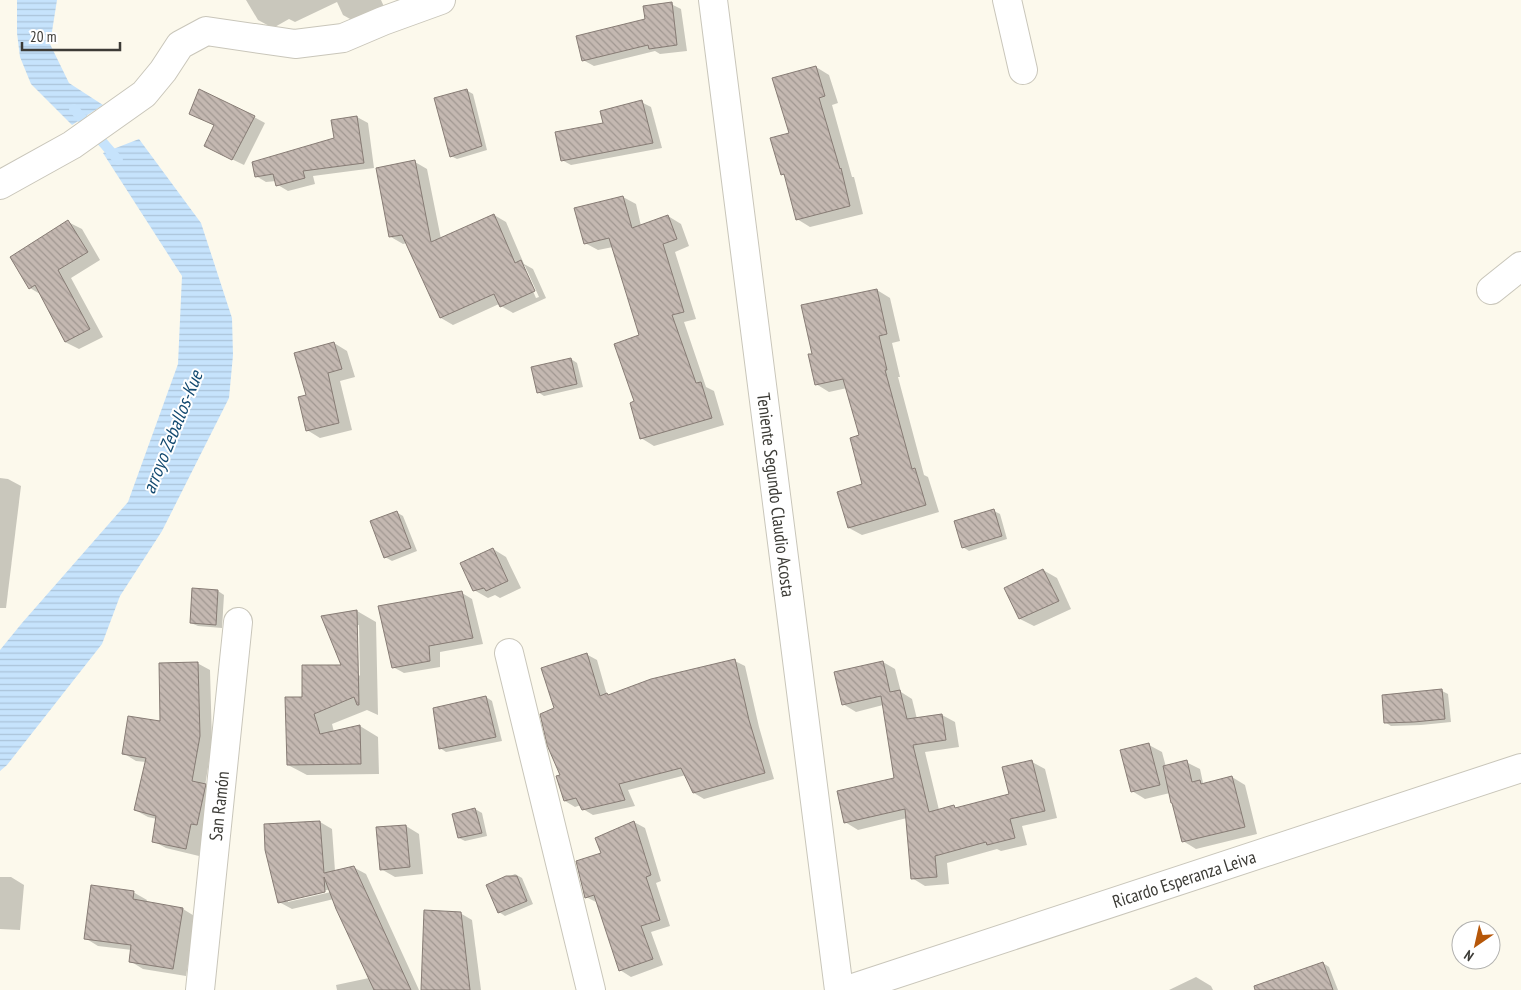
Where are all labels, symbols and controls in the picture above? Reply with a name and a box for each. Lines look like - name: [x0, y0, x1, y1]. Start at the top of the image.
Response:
- scale bar: [22, 20, 120, 52]
- text: 20 m: [30, 27, 56, 46]
- water label: arroyo Zeballos-Kue: [136, 366, 208, 497]
- street label: Teniente Segundo Claudio Acosta: [752, 392, 800, 598]
- street label: San Ramón: [204, 770, 234, 842]
- street label: Ricardo Esperanza Leiva: [1109, 845, 1259, 913]
- north arrow: [1451, 920, 1501, 970]
- text: N: [1461, 946, 1477, 965]

